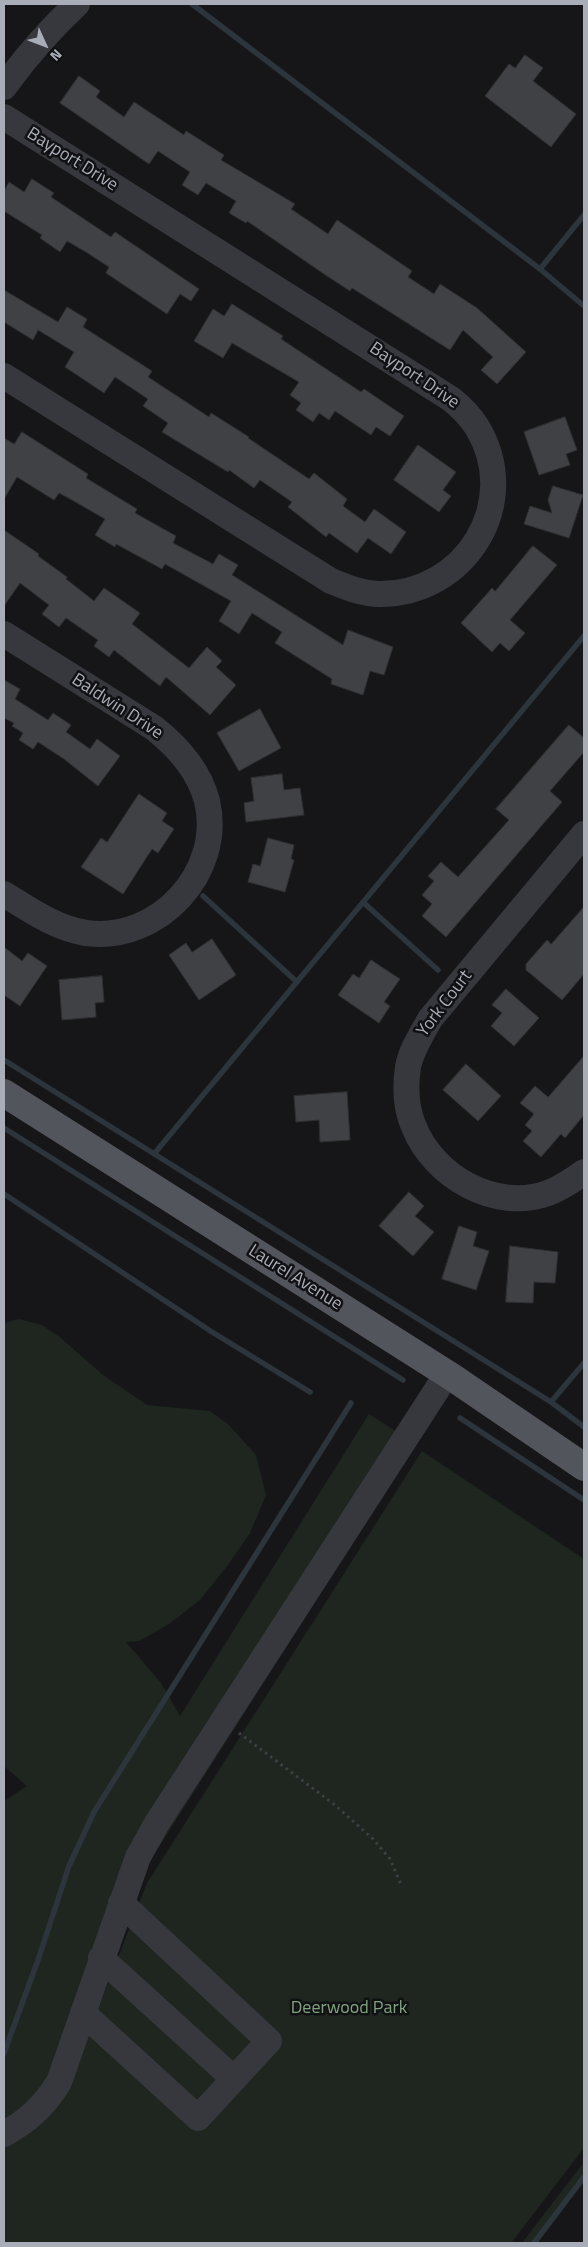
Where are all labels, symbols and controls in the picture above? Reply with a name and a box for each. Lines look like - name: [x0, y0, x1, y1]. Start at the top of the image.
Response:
- north arrow: [20, 20, 70, 70]
- text: N: [45, 45, 67, 66]
- street label: Bayport Drive: [22, 123, 122, 197]
- street label: Bayport Drive: [365, 338, 463, 414]
- street label: Baldwin Drive: [67, 670, 167, 744]
- street label: York Court: [413, 966, 477, 1042]
- street label: Laurel Avenue: [244, 1241, 346, 1315]
- park label: Deerwood Park: [291, 1998, 407, 2020]

